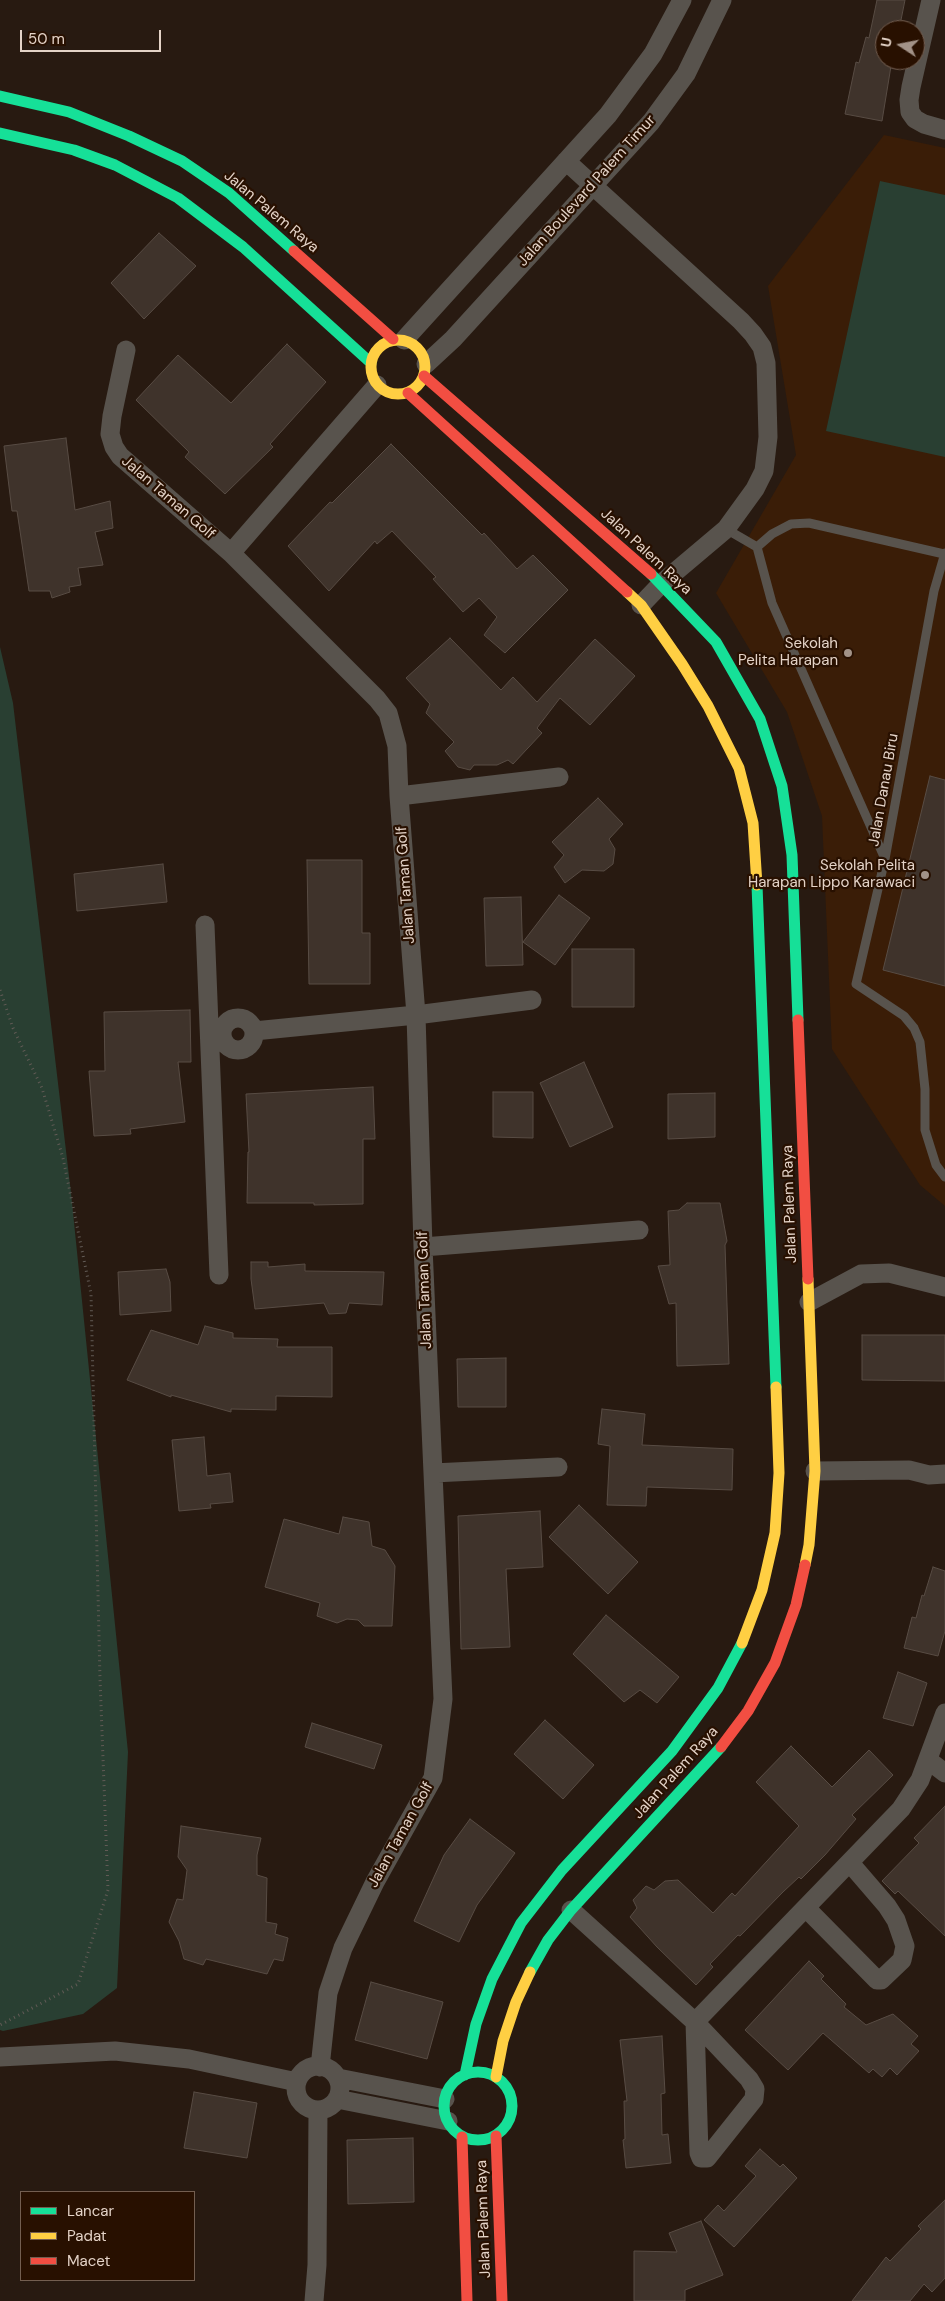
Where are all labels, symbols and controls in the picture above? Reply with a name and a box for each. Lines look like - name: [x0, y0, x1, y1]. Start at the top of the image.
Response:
- scale bar: [22, 20, 164, 52]
- north arrow: [875, 20, 925, 70]
- text: 50 m: [28, 29, 65, 49]
- text: U: [877, 36, 896, 49]
- street label: Jalan Boulevard Palem Timur: [514, 112, 660, 270]
- street label: Jalan Palem Raya: [220, 167, 322, 257]
- street label: Jalan Taman Golf: [118, 452, 218, 544]
- street label: Jalan Palem Raya: [597, 505, 695, 599]
- place label: Sekolah Pelita Harapan: [738, 635, 838, 670]
- marker: Sekolah Pelita Harapan: [842, 647, 854, 659]
- street label: Jalan Danau Biru: [865, 732, 903, 848]
- street label: Jalan Taman Golf: [393, 825, 419, 945]
- place label: Sekolah Pelita Harapan Lippo Karawaci: [748, 857, 915, 892]
- marker: Sekolah Pelita Harapan Lippo Karawaci: [919, 869, 931, 881]
- street label: Jalan Palem Raya: [779, 1145, 801, 1263]
- street label: Jalan Taman Golf: [414, 1231, 436, 1349]
- street label: Jalan Palem Raya: [630, 1723, 722, 1823]
- street label: Jalan Taman Golf: [365, 1779, 437, 1891]
- street label: Jalan Palem Raya: [473, 2160, 495, 2278]
- legend: [20, 2191, 195, 2281]
- text: Lancar: [67, 2201, 114, 2221]
- text: Padat: [67, 2226, 107, 2246]
- text: Macet: [67, 2251, 111, 2271]

